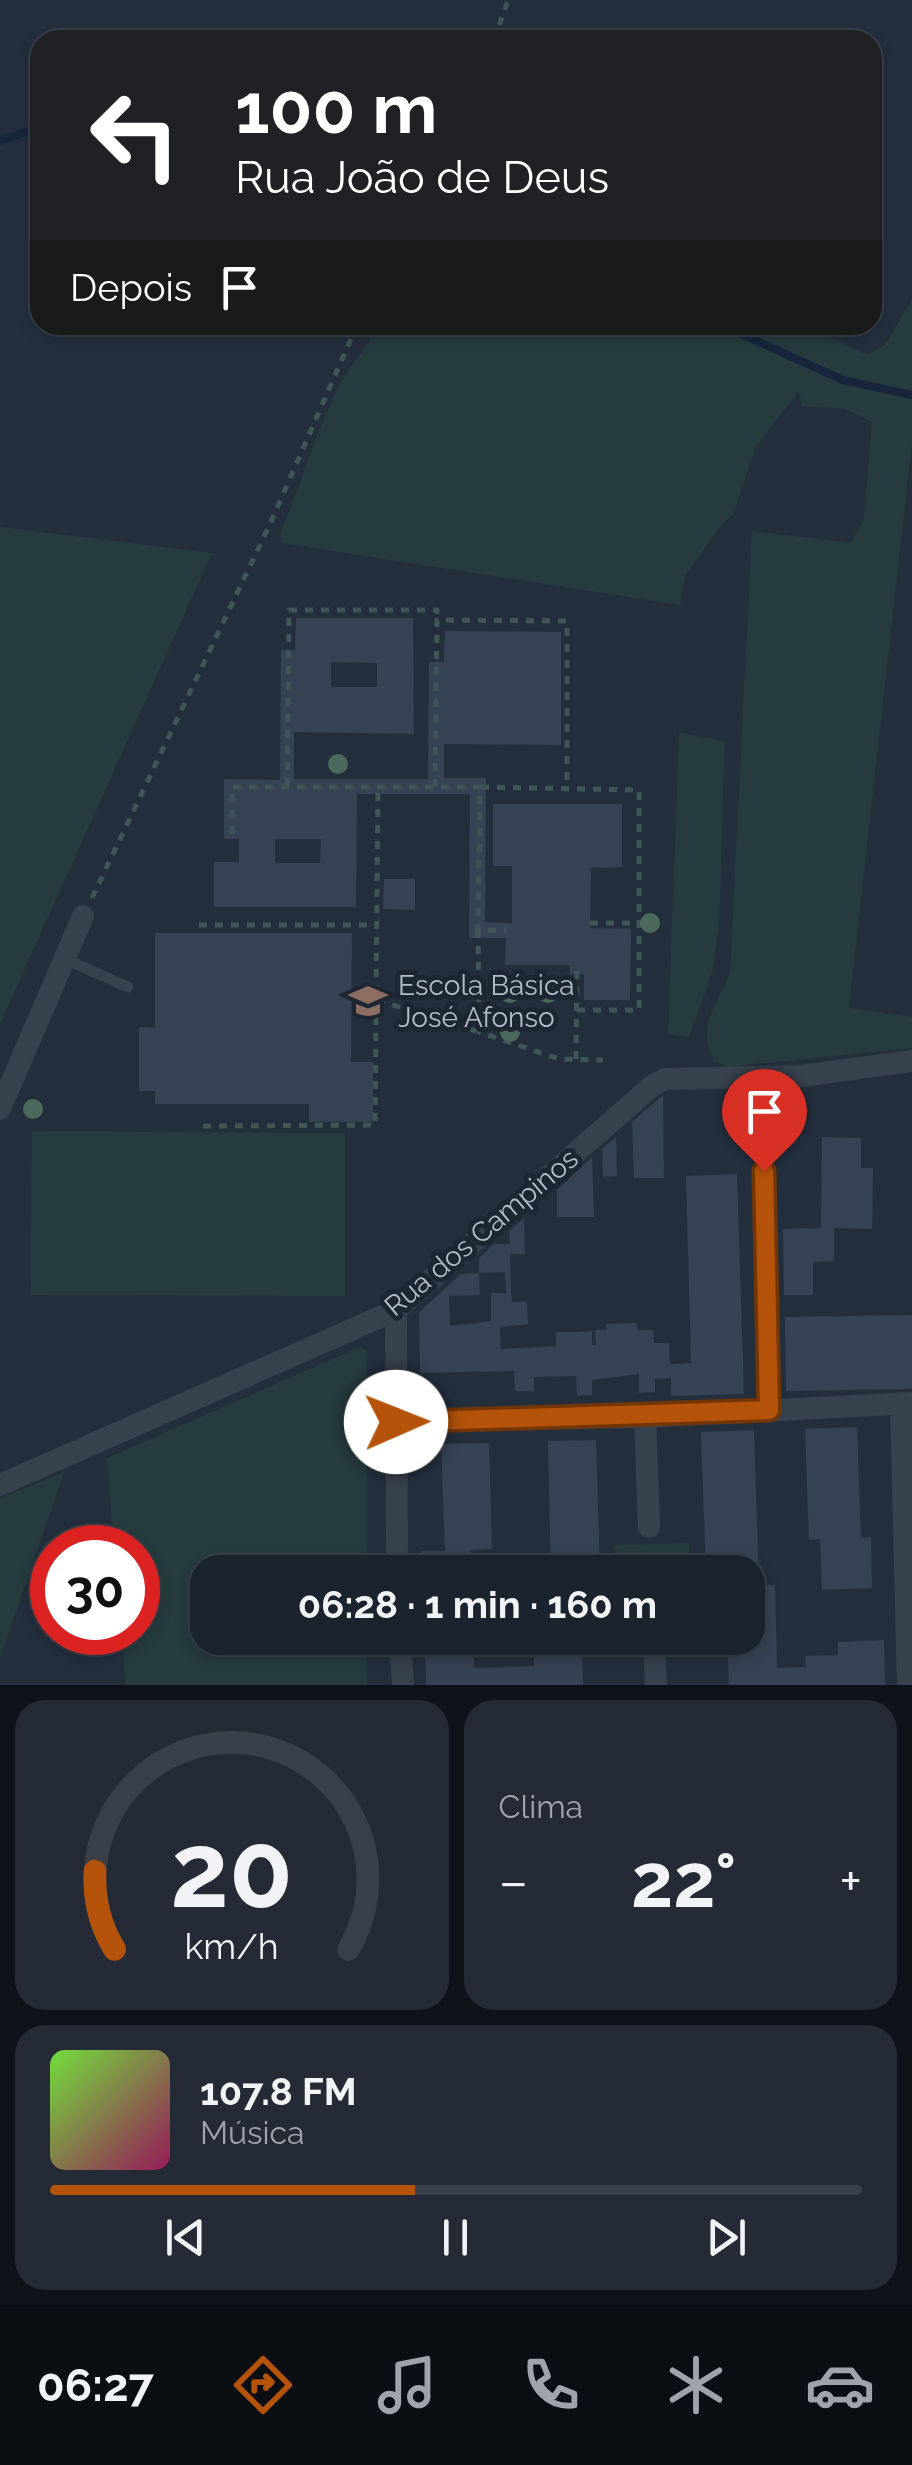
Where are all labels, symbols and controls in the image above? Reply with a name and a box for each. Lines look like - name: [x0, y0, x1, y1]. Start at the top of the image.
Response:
- text: 100 m: [235, 67, 438, 149]
- icon: left: [70, 70, 200, 200]
- text: Rua João de Deus: [235, 151, 609, 204]
- icon: arrive: [212, 260, 267, 315]
- text: Depois: [70, 265, 192, 310]
- place label: Escola Básica José Afonso: [398, 969, 575, 1034]
- school or university icon: Escola Básica José Afonso: [347, 980, 389, 1022]
- pin: [722, 1069, 807, 1172]
- icon: arrive: [737, 1084, 792, 1139]
- street label: Rua dos Campinos: [378, 1142, 585, 1323]
- position arrow: [344, 1370, 448, 1474]
- speed limit sign: 30: [30, 1525, 160, 1655]
- text: 06:28 · 1 min · 160 m: [298, 1582, 657, 1627]
- text: Clima: [499, 1788, 583, 1825]
- text: 20: [170, 1809, 293, 1931]
- text: 22°: [631, 1836, 736, 1925]
- text: −: [499, 1849, 528, 1914]
- text: +: [839, 1849, 862, 1914]
- text: km/h: [185, 1925, 279, 1967]
- text: 107.8 FM: [200, 2069, 357, 2114]
- text: Música: [200, 2114, 305, 2151]
- icon: previous: [158, 2210, 213, 2265]
- icon: pause: [428, 2210, 483, 2265]
- icon: next: [699, 2210, 754, 2265]
- icon: directions: [228, 2350, 298, 2420]
- icon: music: [372, 2350, 442, 2420]
- icon: phone: [516, 2350, 586, 2420]
- icon: climate: [661, 2350, 731, 2420]
- icon: car: [805, 2350, 875, 2420]
- text: 06:27: [37, 2359, 154, 2412]

